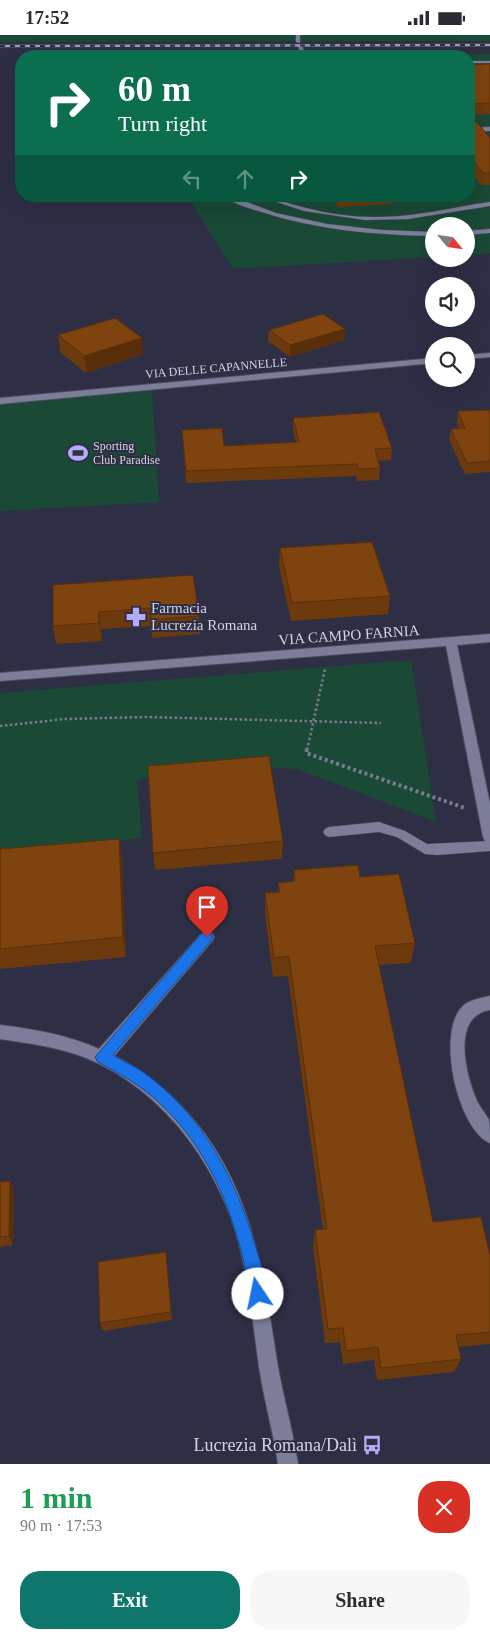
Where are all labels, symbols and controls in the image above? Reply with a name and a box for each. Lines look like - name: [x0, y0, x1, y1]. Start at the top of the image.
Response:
- text: 17:52: [25, 7, 69, 28]
- icon: right: [35, 70, 100, 135]
- text: 60 m: [118, 70, 191, 109]
- text: Turn right: [118, 111, 207, 136]
- icon: left: [178, 165, 206, 193]
- icon: ahead: [231, 165, 259, 193]
- icon: right: [284, 165, 312, 193]
- north arrow: [425, 217, 475, 267]
- map controls: [425, 217, 475, 387]
- button: sound: [425, 277, 475, 327]
- button: search: [425, 337, 475, 387]
- street label: VIA DELLE CAPANNELLE: [145, 355, 287, 381]
- place label: Sporting Club Paradise: [93, 439, 160, 467]
- sports icon: Sporting Club Paradise: [67, 442, 89, 464]
- place label: Farmacia Lucrezia Romana: [151, 600, 258, 633]
- pharmacy icon: Farmacia Lucrezia Romana: [125, 606, 147, 628]
- street label: VIA CAMPO FARNIA: [278, 622, 420, 648]
- pin: [186, 886, 228, 937]
- icon: arrive: [193, 893, 221, 921]
- position arrow: [231, 1267, 283, 1319]
- bus stop icon: Lucrezia Romana/Dalì: [361, 1434, 383, 1456]
- place label: Lucrezia Romana/Dalì: [194, 1435, 357, 1455]
- text: 1 min: [20, 1481, 93, 1514]
- button: close: [418, 1481, 470, 1533]
- text: 90 m · 17:53: [20, 1517, 102, 1534]
- button: Exit: [20, 1571, 240, 1629]
- button: Share: [250, 1571, 470, 1629]

